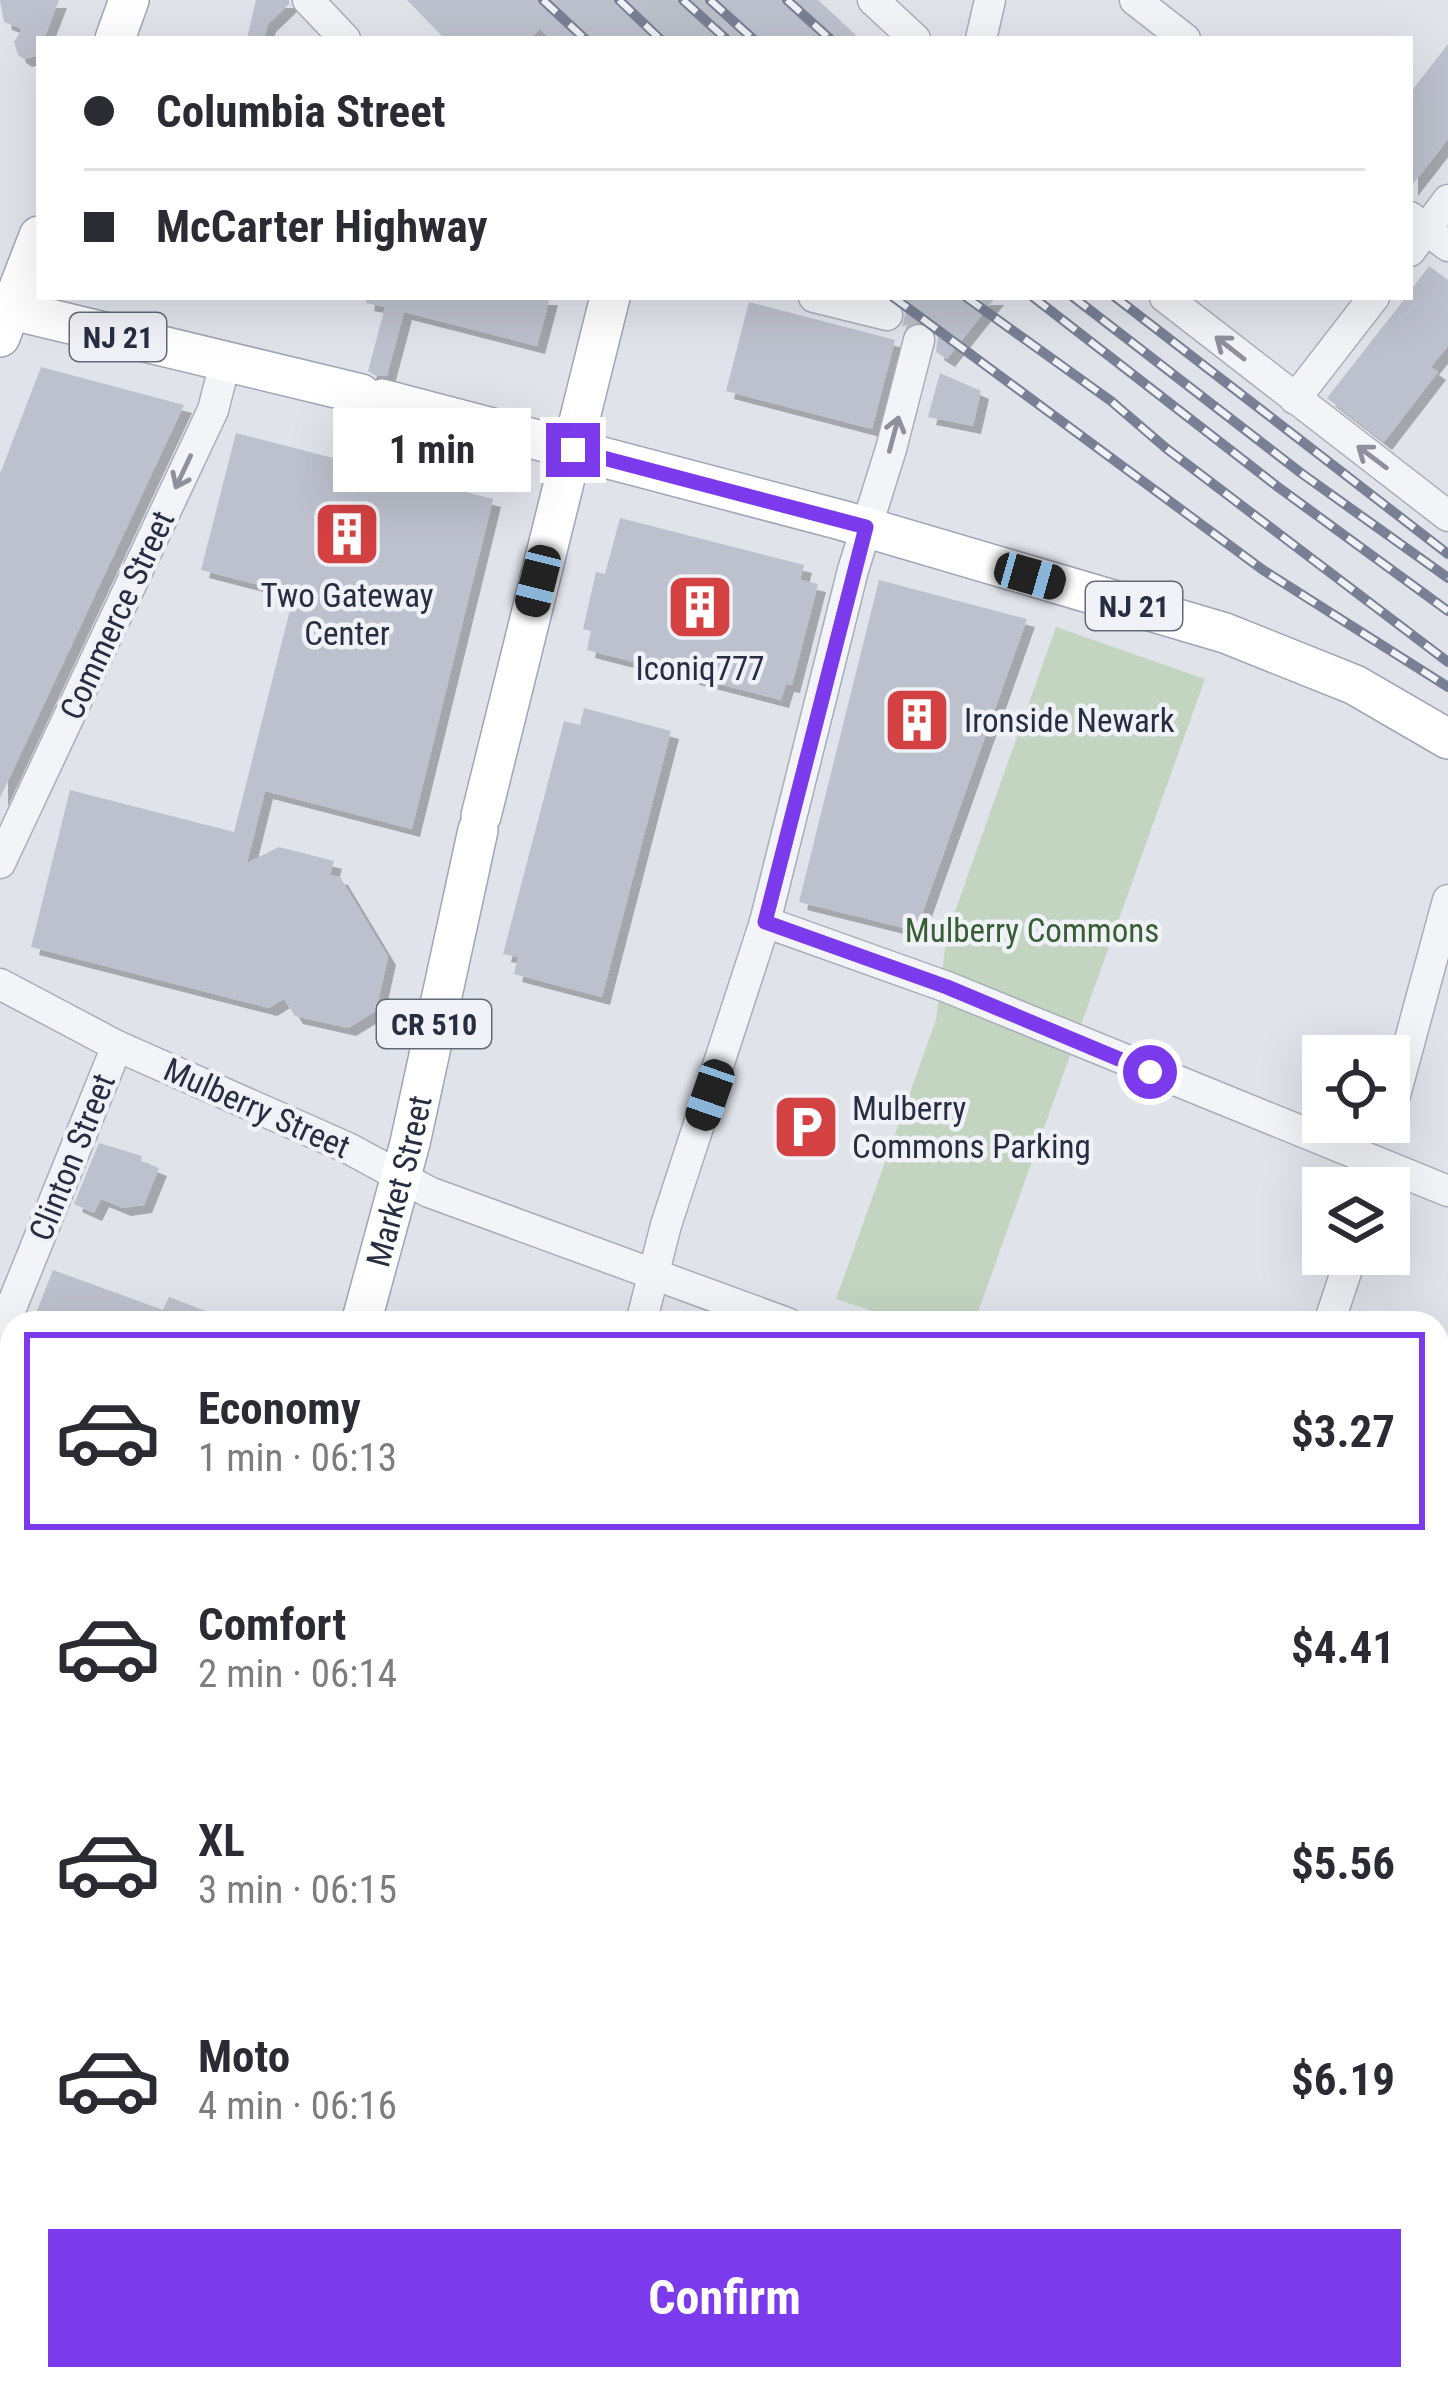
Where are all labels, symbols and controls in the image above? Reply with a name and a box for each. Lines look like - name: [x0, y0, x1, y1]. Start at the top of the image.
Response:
- text: Columbia Street: [156, 85, 446, 138]
- text: McCarter Highway: [156, 200, 487, 253]
- road number: NJ 21: [70, 313, 166, 361]
- one-way arrow: [1215, 335, 1247, 362]
- callout: 1 min: [333, 408, 531, 492]
- one-way arrow: [885, 416, 907, 454]
- route end: [546, 423, 600, 477]
- text: 1 min: [389, 427, 475, 473]
- one-way arrow: [1356, 445, 1389, 471]
- one-way arrow: [171, 453, 193, 489]
- building icon: Two Gateway Center: [312, 499, 382, 569]
- street label: Commerce Street: [52, 504, 182, 726]
- car: [512, 542, 564, 620]
- car: [990, 549, 1070, 603]
- building icon: Iconiq777: [665, 572, 735, 642]
- place label: Two Gateway Center: [260, 576, 434, 653]
- road number: NJ 21: [1086, 582, 1182, 630]
- place label: Iconiq777: [635, 649, 765, 688]
- building icon: Ironside Newark: [882, 685, 952, 755]
- place label: Ironside Newark: [964, 701, 1175, 740]
- park label: Mulberry Commons: [905, 911, 1159, 950]
- road number: CR 510: [377, 1000, 491, 1048]
- map controls: [1302, 1035, 1410, 1275]
- button: locate: [1302, 1035, 1410, 1143]
- route start: [1123, 1045, 1177, 1099]
- street label: Mulberry Street: [158, 1050, 356, 1166]
- car: [681, 1055, 739, 1135]
- street label: Clinton Street: [21, 1068, 123, 1246]
- place label: Mulberry Commons Parking: [852, 1089, 1091, 1166]
- street label: Market Street: [358, 1092, 439, 1271]
- parking icon: Mulberry Commons Parking: [771, 1092, 841, 1162]
- button: layers: [1302, 1167, 1410, 1275]
- icon: car: [54, 1377, 162, 1485]
- text: Economy: [198, 1382, 361, 1435]
- text: $3.27: [1291, 1405, 1395, 1458]
- text: 1 min · 06:13: [198, 1435, 397, 1481]
- icon: car: [54, 1593, 162, 1701]
- text: Comfort: [198, 1598, 346, 1651]
- text: $4.41: [1291, 1621, 1395, 1674]
- text: 2 min · 06:14: [198, 1651, 397, 1697]
- icon: car: [54, 1809, 162, 1917]
- text: XL: [198, 1814, 245, 1867]
- text: $5.56: [1291, 1837, 1395, 1890]
- text: 3 min · 06:15: [198, 1867, 397, 1913]
- icon: car: [54, 2025, 162, 2133]
- text: Moto: [198, 2030, 290, 2083]
- text: $6.19: [1291, 2053, 1395, 2106]
- text: 4 min · 06:16: [198, 2083, 397, 2129]
- button: Confirm: [48, 2229, 1401, 2367]

